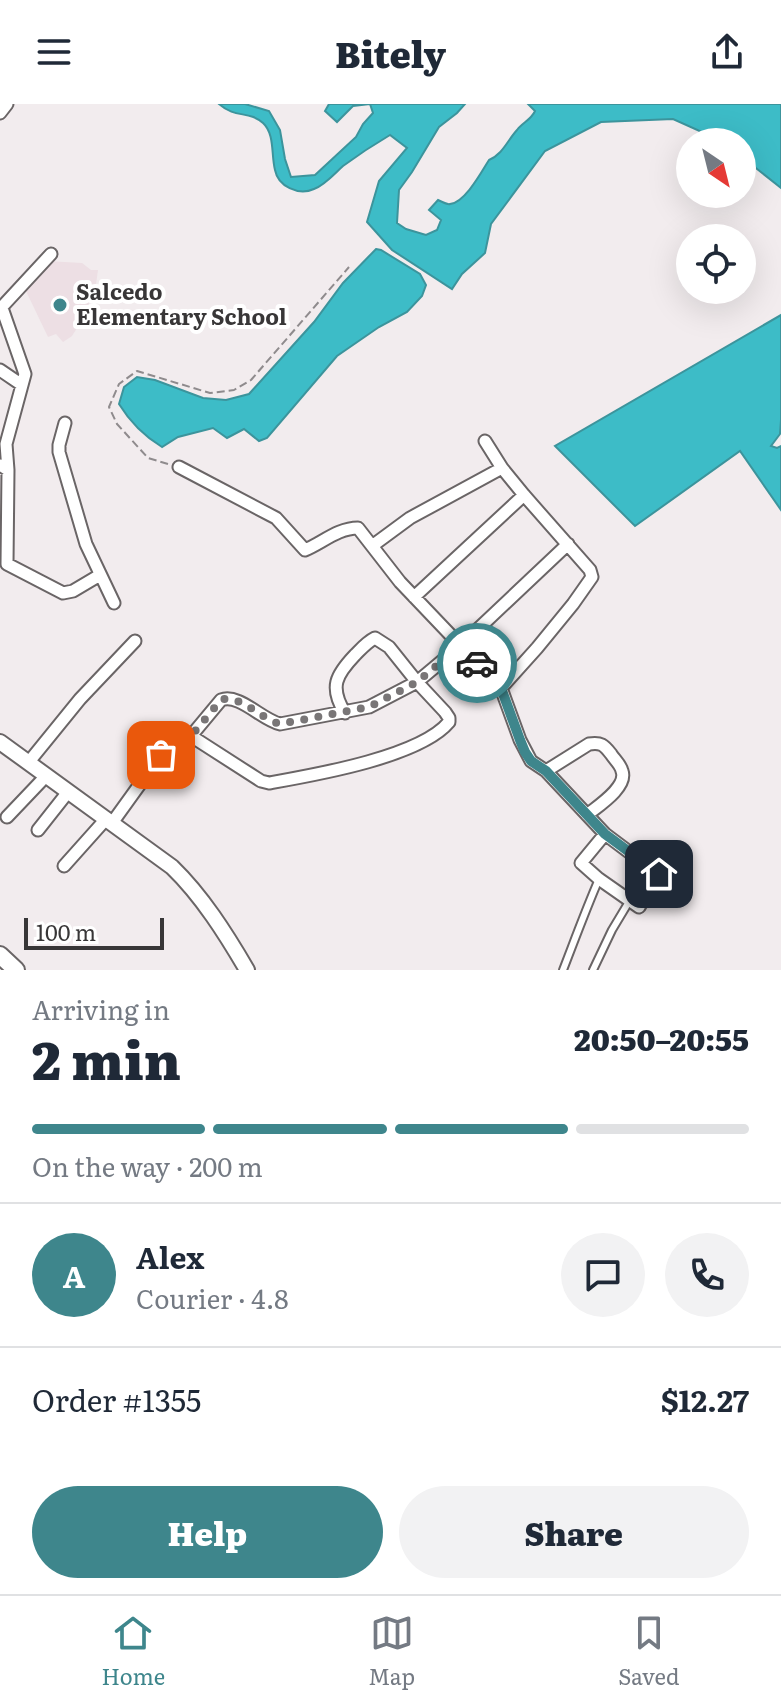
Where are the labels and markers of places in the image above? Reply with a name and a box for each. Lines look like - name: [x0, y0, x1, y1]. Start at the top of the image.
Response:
- place label: Salcedo Elementary School: [76, 274, 287, 332]
- marker: Salcedo Elementary School: [51, 296, 69, 314]
- pin: [127, 721, 195, 789]
- pin: [625, 840, 693, 908]

